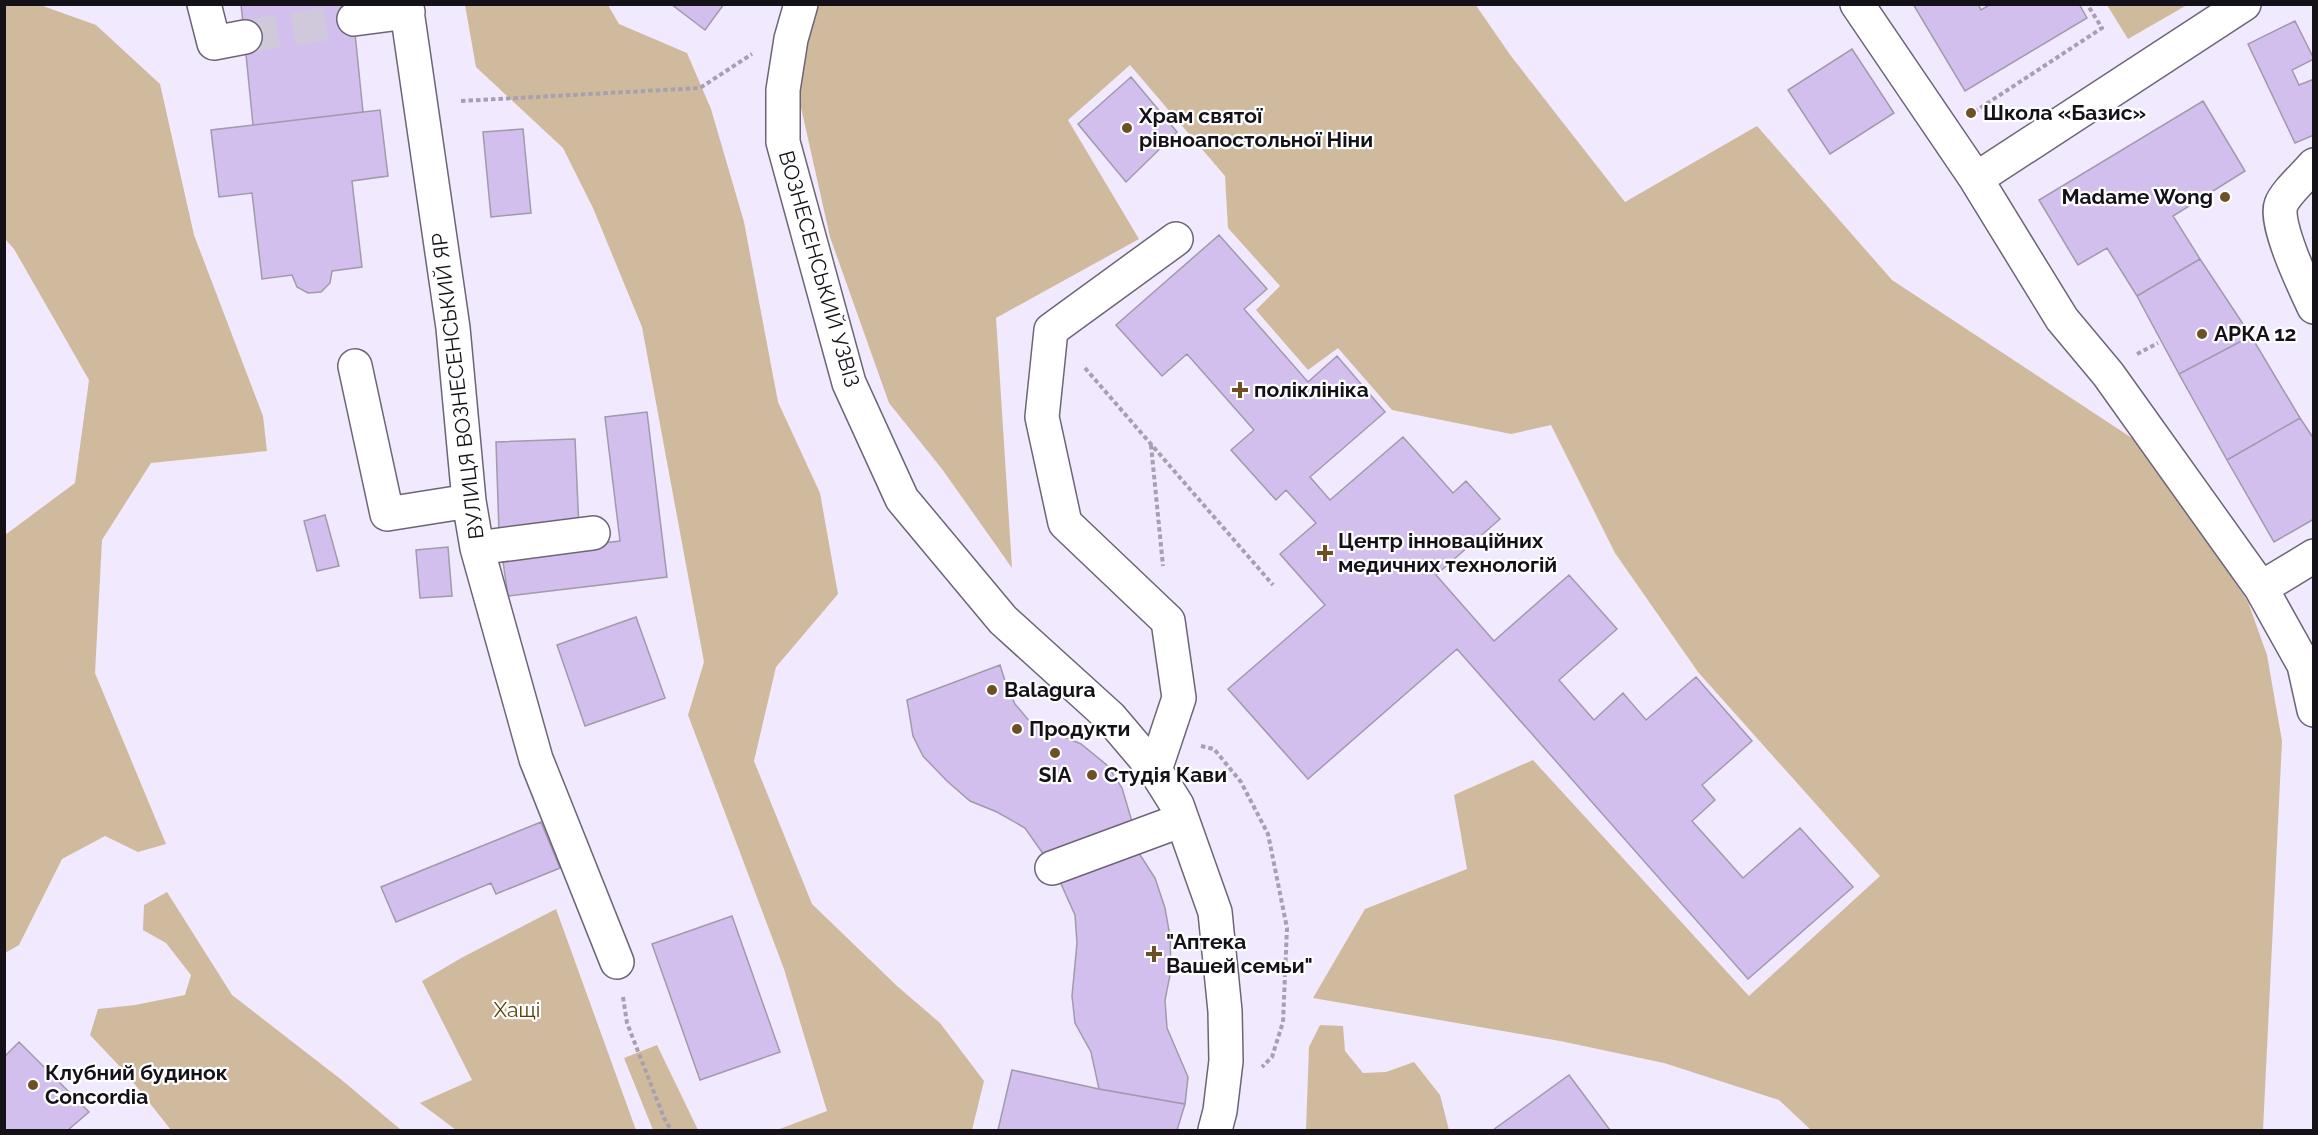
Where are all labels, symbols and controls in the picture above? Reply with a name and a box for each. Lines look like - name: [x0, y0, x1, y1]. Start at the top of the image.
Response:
- place label: Школа «Базис»: [1983, 100, 2146, 125]
- place label: Храм святої рівноапостольної Ніни: [1138, 103, 1373, 152]
- marker: Школа «Базис»: [1964, 106, 1978, 120]
- marker: Храм святої рівноапостольної Ніни: [1120, 121, 1134, 135]
- street label: ВОЗНЕСЕНСЬКИЙ УЗВІЗ: [774, 148, 865, 390]
- place label: Madame Wong: [2062, 184, 2213, 209]
- marker: Madame Wong: [2218, 190, 2232, 204]
- street label: ВУЛИЦЯ ВОЗНЕСЕНСЬКИЙ ЯР: [426, 231, 489, 541]
- place label: АРКА 12: [2214, 321, 2296, 346]
- marker: АРКА 12: [2195, 327, 2209, 341]
- place label: поліклініка: [1254, 377, 1369, 402]
- marker: поліклініка: [1231, 381, 1249, 399]
- place label: Центр інноваційних медичних технологій: [1338, 528, 1557, 577]
- marker: Центр інноваційних медичних технологій: [1316, 544, 1334, 562]
- place label: Balagura: [1004, 677, 1095, 702]
- marker: Balagura: [985, 683, 999, 697]
- place label: Продукти: [1029, 716, 1130, 741]
- marker: Продукти: [1010, 722, 1024, 736]
- marker: SIA: [1048, 746, 1062, 760]
- place label: SIA: [1039, 762, 1072, 787]
- place label: Студія Кави: [1104, 762, 1227, 787]
- marker: Студія Кави: [1085, 768, 1099, 782]
- place label: "Аптека Вашей семьи": [1166, 929, 1313, 978]
- marker: "Аптека Вашей семьи": [1147, 947, 1161, 961]
- park label: Хащі: [494, 997, 540, 1022]
- place label: Клубний будинок Concordia: [45, 1060, 228, 1109]
- marker: Клубний будинок Concordia: [26, 1078, 40, 1092]

